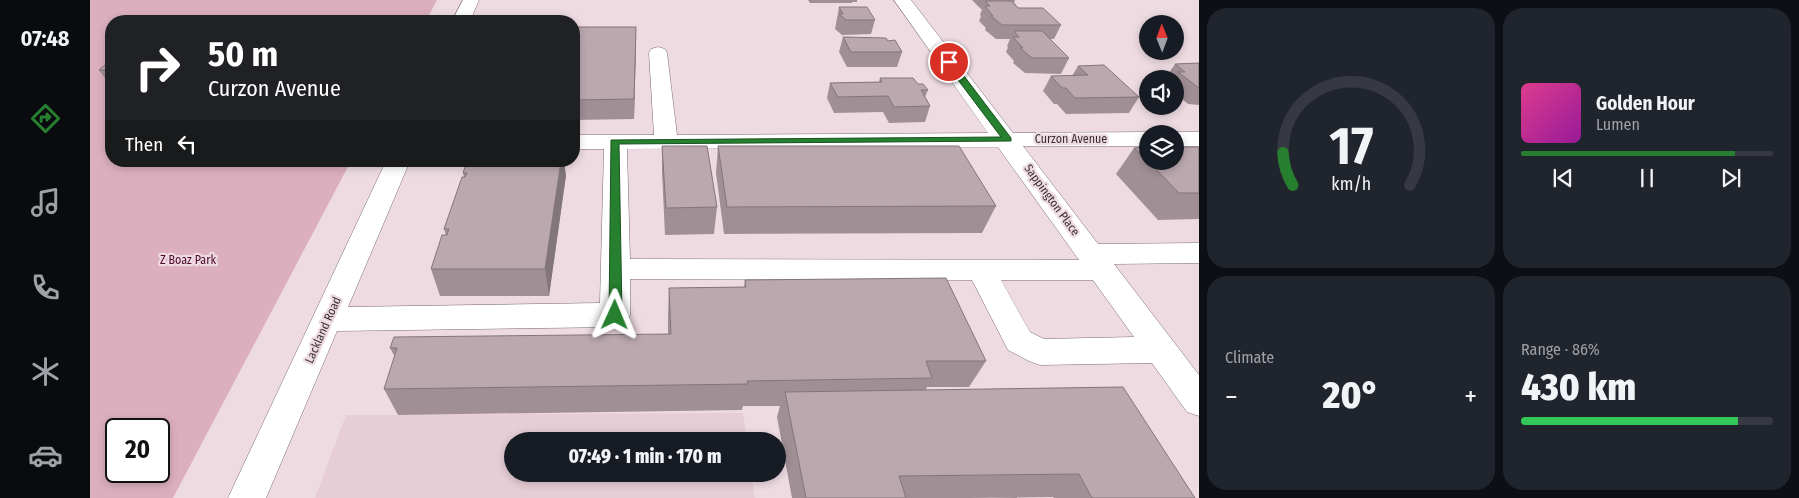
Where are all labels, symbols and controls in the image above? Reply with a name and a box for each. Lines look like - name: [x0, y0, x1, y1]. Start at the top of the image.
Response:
- north arrow: [1139, 15, 1184, 60]
- map controls: [1139, 15, 1184, 170]
- text: 07:48: [21, 25, 69, 52]
- text: 50 m: [208, 33, 278, 75]
- icon: right: [125, 35, 190, 100]
- pin: [928, 41, 970, 83]
- icon: arrive: [935, 48, 963, 76]
- button: sound: [1139, 70, 1184, 115]
- text: Curzon Avenue: [208, 75, 341, 102]
- text: Golden Hour: [1596, 92, 1695, 115]
- icon: directions: [28, 101, 63, 136]
- text: 17: [1329, 115, 1373, 178]
- text: Lumen: [1596, 115, 1640, 134]
- button: layers: [1139, 125, 1184, 170]
- icon: left: [173, 130, 201, 158]
- street label: Curzon Avenue: [1035, 132, 1107, 146]
- text: Then: [125, 133, 163, 156]
- street label: Sappington Place: [1021, 162, 1083, 238]
- icon: previous: [1549, 164, 1577, 192]
- icon: pause: [1633, 164, 1661, 192]
- icon: next: [1717, 164, 1745, 192]
- text: km/h: [1331, 173, 1371, 195]
- icon: music: [28, 185, 63, 220]
- park label: Z Boaz Park: [160, 253, 216, 267]
- icon: phone: [28, 270, 63, 305]
- position arrow: [588, 288, 640, 340]
- street label: Lackland Road: [302, 295, 344, 365]
- text: Range · 86%: [1521, 340, 1600, 359]
- text: Climate: [1225, 348, 1274, 367]
- icon: climate: [28, 354, 63, 389]
- text: 430 km: [1521, 364, 1636, 410]
- text: 20°: [1323, 372, 1379, 418]
- text: −: [1225, 380, 1238, 413]
- text: +: [1464, 380, 1477, 413]
- speed limit sign: 20: [105, 418, 170, 483]
- icon: car: [28, 438, 63, 473]
- text: 07:49 · 1 min · 170 m: [569, 445, 721, 468]

